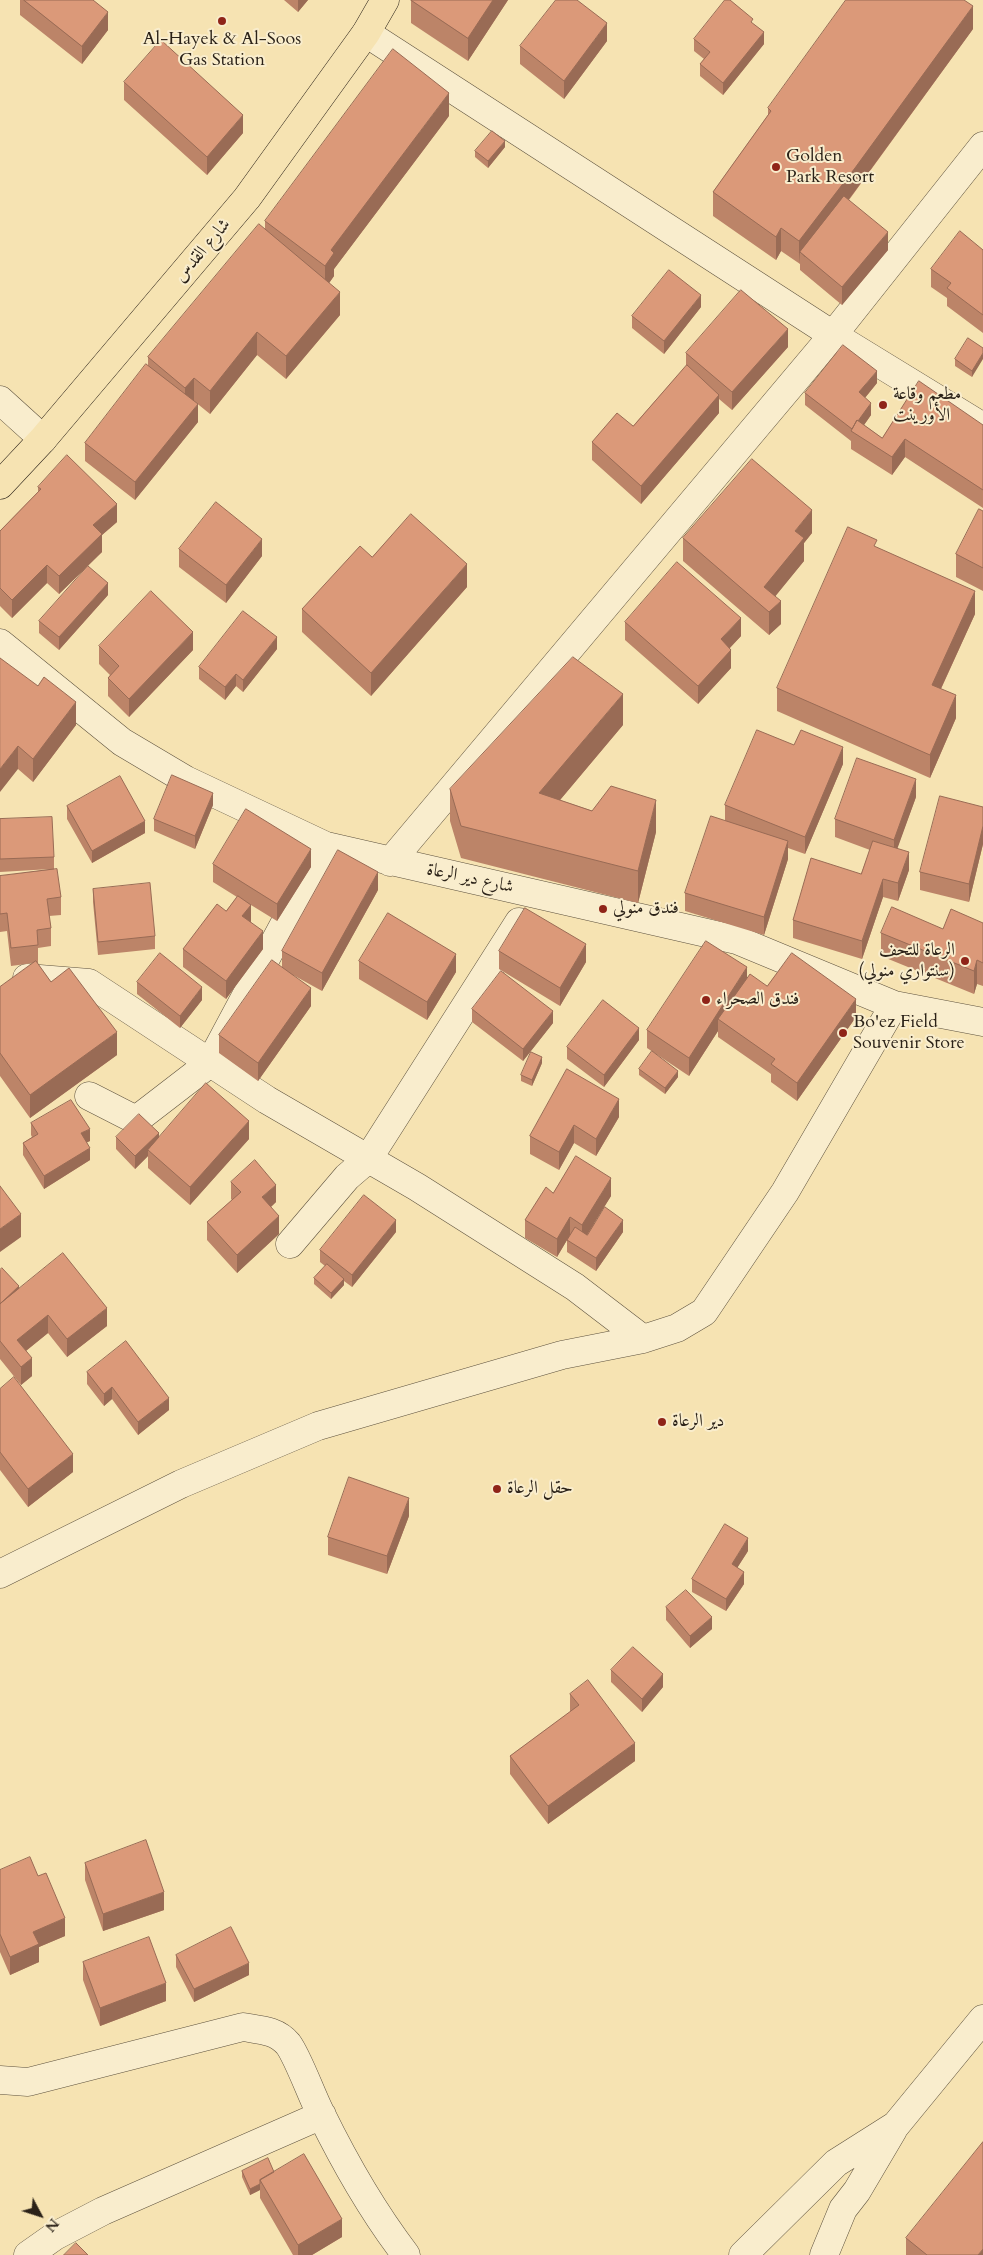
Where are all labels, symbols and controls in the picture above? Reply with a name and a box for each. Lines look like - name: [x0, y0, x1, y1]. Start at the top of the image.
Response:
- marker: Al-Hayek & Al-Soos Gas Station: [216, 15, 228, 27]
- place label: Al-Hayek & Al-Soos Gas Station: [143, 29, 301, 72]
- place label: Golden Park Resort: [786, 146, 874, 188]
- marker: Golden Park Resort: [770, 161, 782, 173]
- street label: شارع القدس: [170, 215, 236, 287]
- place label: مطعم وقاعة الأورينت: [893, 384, 961, 426]
- marker: مطعم وقاعة الأورينت: [877, 399, 889, 411]
- street label: شارع دير الرعاة: [425, 859, 515, 899]
- place label: فندق منولي: [613, 898, 679, 920]
- marker: فندق منولي: [597, 903, 609, 915]
- place label: الرعاة للتحف (سنتواري منولي): [858, 940, 955, 982]
- marker: الرعاة للتحف (سنتواري منولي): [959, 955, 971, 967]
- place label: فندق الصحراء: [716, 989, 799, 1011]
- marker: فندق الصحراء: [700, 994, 712, 1006]
- place label: Bo'ez Field Souvenir Store: [853, 1012, 965, 1054]
- marker: Bo'ez Field Souvenir Store: [837, 1027, 849, 1039]
- place label: دير الرعاة: [672, 1411, 724, 1433]
- marker: دير الرعاة: [656, 1416, 668, 1428]
- place label: حقل الرعاة: [507, 1478, 573, 1500]
- marker: حقل الرعاة: [491, 1483, 503, 1495]
- north arrow: [15, 2190, 65, 2240]
- text: N: [41, 2214, 63, 2236]

